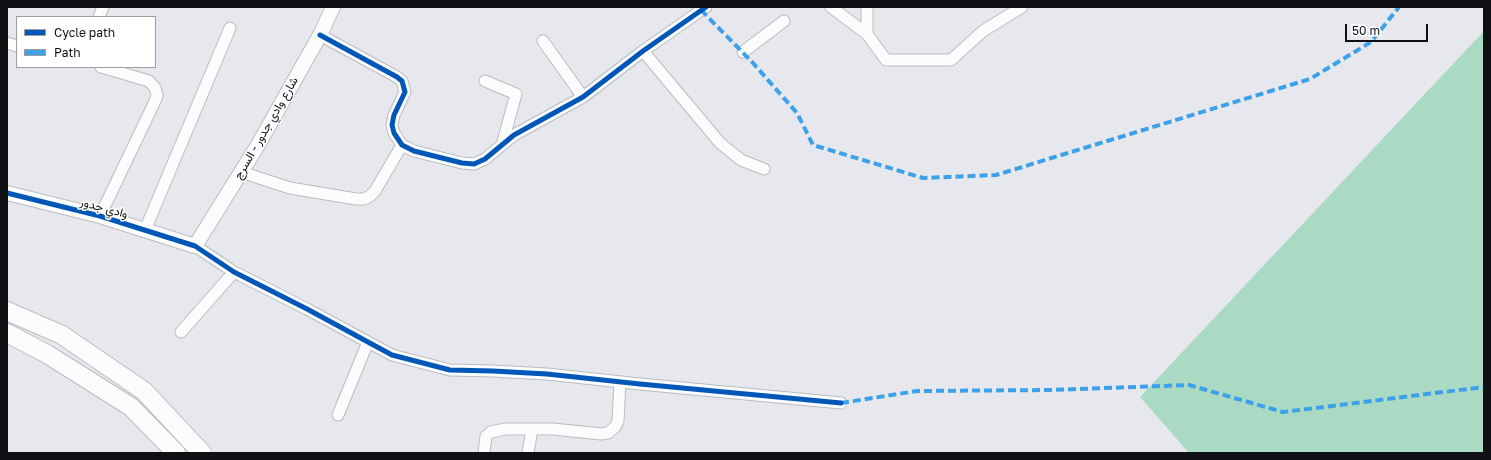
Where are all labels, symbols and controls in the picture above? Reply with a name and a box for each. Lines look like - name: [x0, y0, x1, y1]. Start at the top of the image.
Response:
- legend: [16, 16, 156, 68]
- scale bar: [1347, 16, 1430, 42]
- text: 50 m: [1352, 23, 1380, 38]
- text: Cycle path: [54, 25, 115, 40]
- text: Path: [54, 45, 81, 60]
- street label: شارع وادي جدور - السرج: [231, 74, 301, 182]
- street label: وادي جدور: [78, 195, 130, 221]

